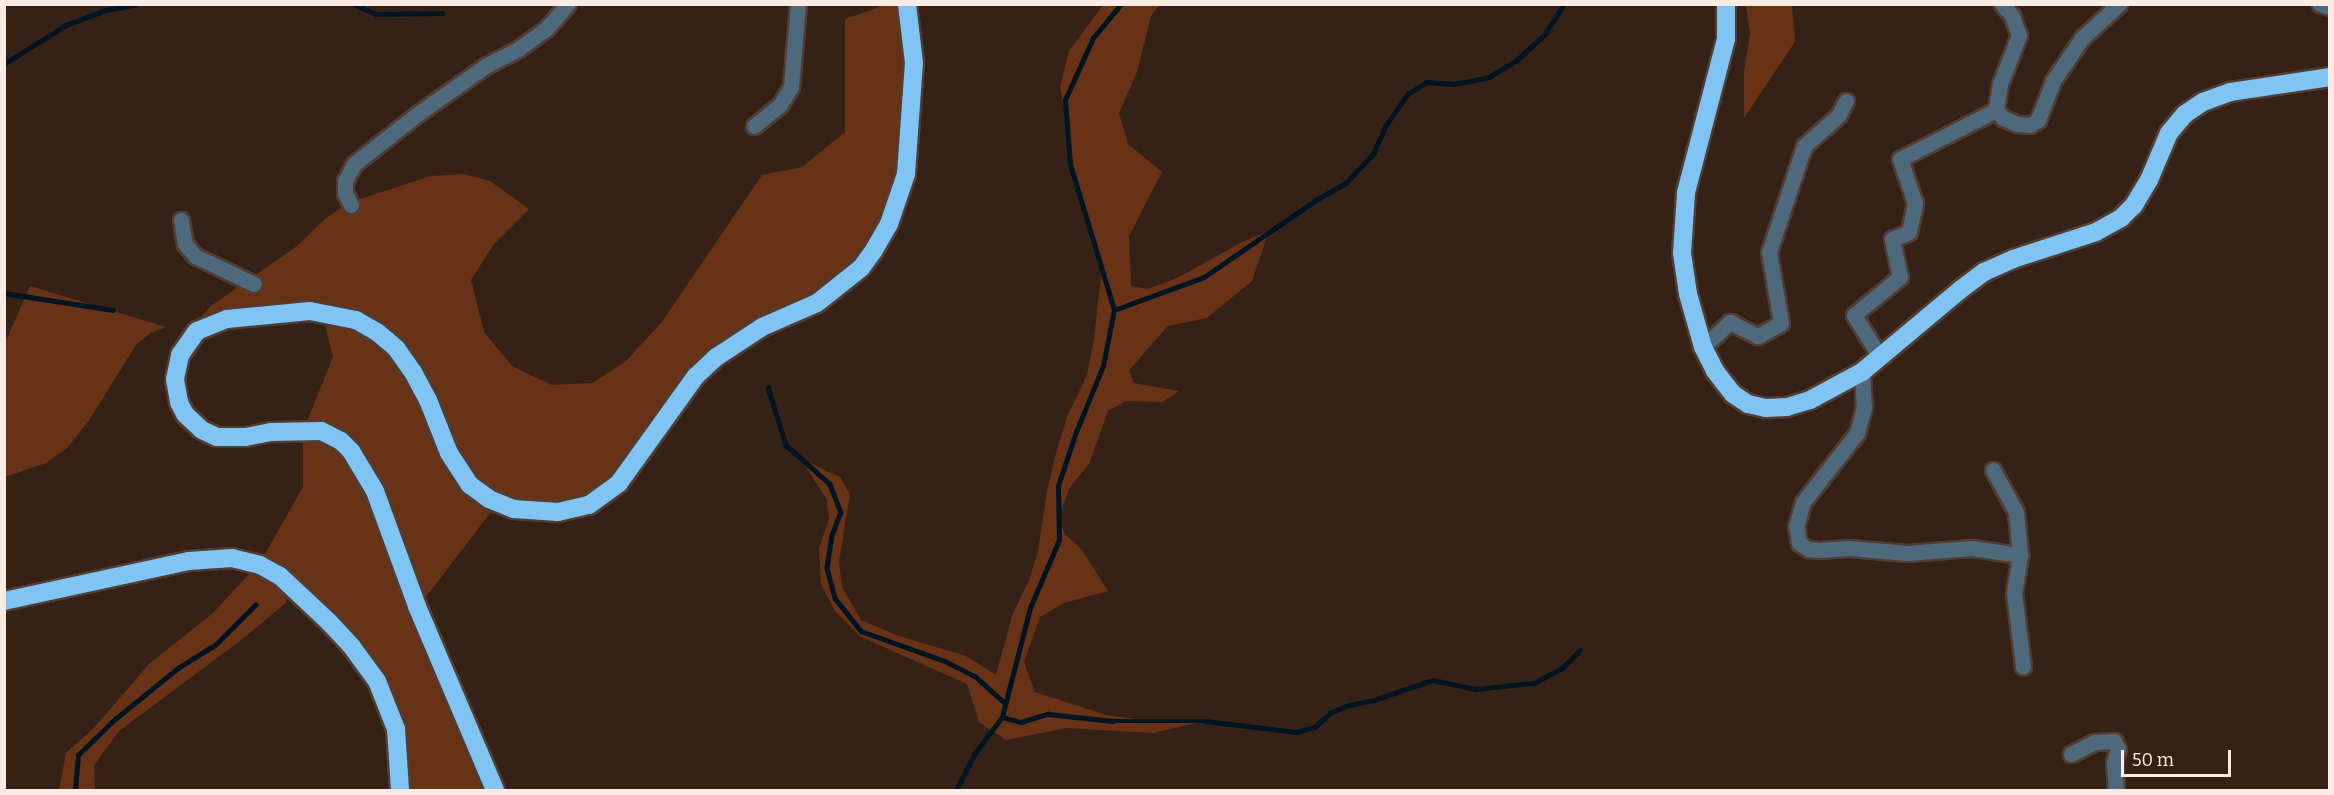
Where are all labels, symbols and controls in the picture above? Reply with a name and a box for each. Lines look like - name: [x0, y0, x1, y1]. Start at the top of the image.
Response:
- scale bar: [2124, 738, 2234, 776]
- text: 50 m: [2132, 749, 2174, 771]

